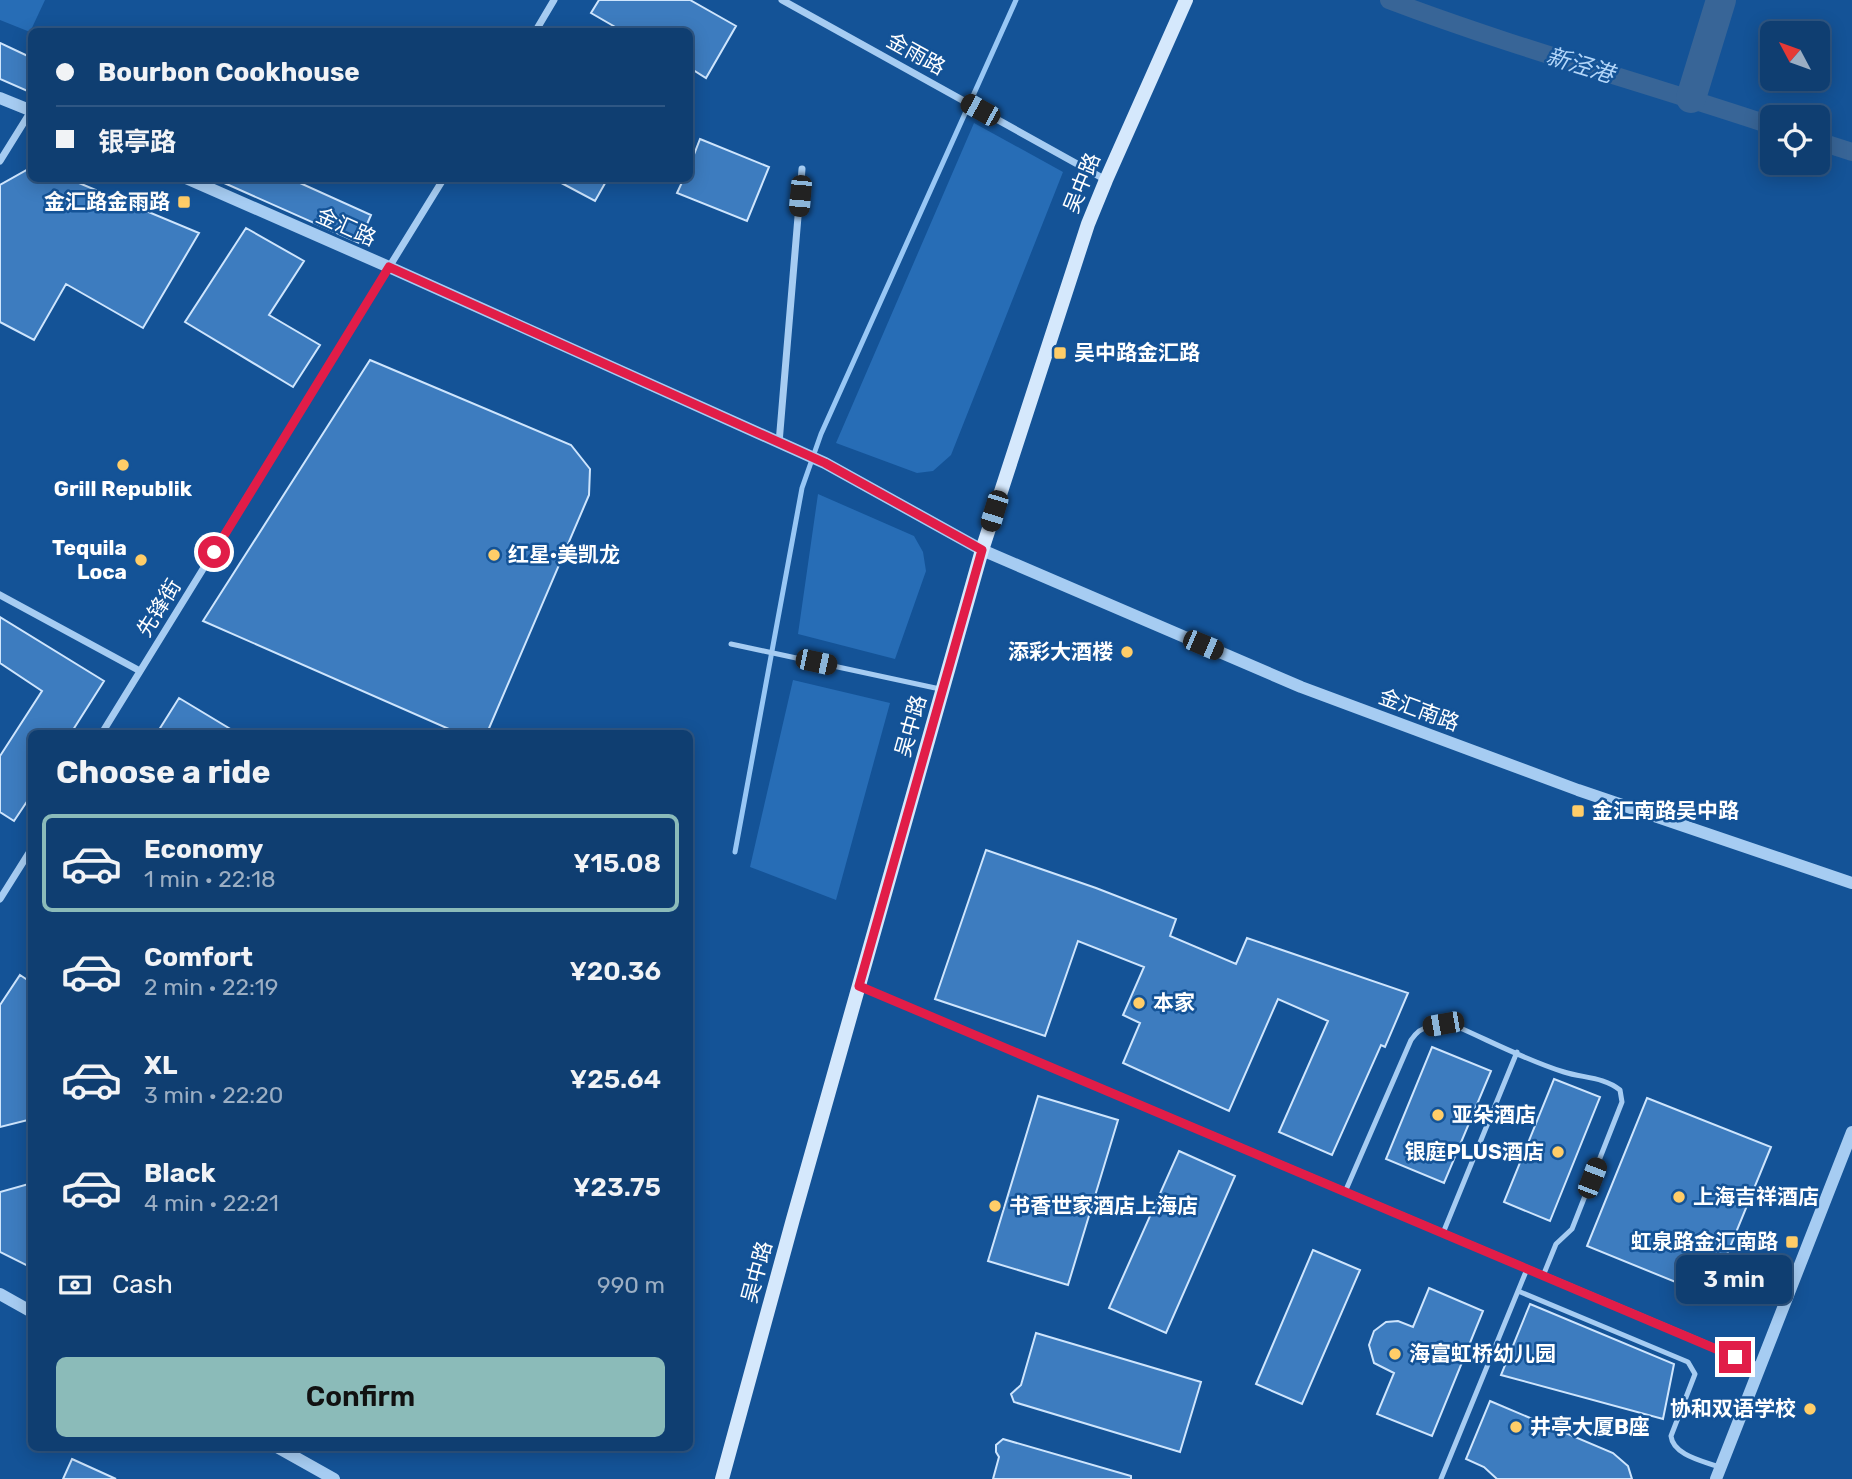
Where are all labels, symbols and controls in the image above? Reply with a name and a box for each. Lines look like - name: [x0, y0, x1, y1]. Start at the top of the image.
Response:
- north arrow: [1760, 21, 1830, 91]
- map controls: [1760, 21, 1830, 175]
- street label: 金雨路: [883, 27, 950, 80]
- water label: 新泾港: [1543, 42, 1620, 89]
- text: Bourbon Cookhouse: [98, 57, 360, 88]
- car: [957, 91, 1004, 129]
- button: locate: [1760, 105, 1830, 175]
- text: 银亭路: [98, 127, 176, 158]
- street label: 吴中路: [1058, 149, 1105, 217]
- car: [788, 174, 813, 218]
- place label: 金汇路金雨路: [44, 189, 170, 214]
- marker: 金汇路金雨路: [176, 194, 192, 210]
- street label: 金汇路: [312, 202, 380, 251]
- place label: 吴中路金汇路: [1074, 340, 1200, 365]
- marker: 吴中路金汇路: [1052, 345, 1068, 361]
- marker: Grill Republik: [115, 457, 131, 473]
- place label: Grill Republik: [54, 476, 193, 501]
- car: [978, 488, 1011, 534]
- place label: Tequila Loca: [52, 535, 127, 584]
- route start: [198, 536, 230, 568]
- place label: 红星·美凯龙: [508, 542, 620, 567]
- marker: 红星·美凯龙: [486, 547, 502, 563]
- marker: Tequila Loca: [133, 552, 149, 568]
- street label: 先锋街: [131, 574, 186, 641]
- car: [1180, 627, 1227, 663]
- place label: 添彩大酒楼: [1008, 639, 1113, 664]
- marker: 添彩大酒楼: [1119, 644, 1135, 660]
- car: [794, 647, 839, 677]
- street label: 金汇南路: [1375, 683, 1463, 736]
- street label: 吴中路: [890, 692, 931, 760]
- text: Choose a ride: [56, 753, 270, 791]
- place label: 金汇南路吴中路: [1592, 798, 1739, 823]
- marker: 金汇南路吴中路: [1570, 803, 1586, 819]
- icon: car: [60, 832, 123, 895]
- text: Economy: [144, 834, 263, 865]
- text: ¥15.08: [573, 848, 661, 879]
- text: 1 min · 22:18: [144, 865, 276, 893]
- icon: car: [60, 940, 123, 1003]
- text: Comfort: [144, 942, 253, 973]
- text: ¥20.36: [569, 956, 661, 987]
- text: 2 min · 22:19: [144, 973, 278, 1001]
- place label: 本家: [1153, 990, 1195, 1015]
- marker: 本家: [1131, 995, 1147, 1011]
- car: [1421, 1010, 1466, 1038]
- icon: car: [60, 1048, 123, 1111]
- text: XL: [144, 1050, 177, 1081]
- text: ¥25.64: [570, 1064, 661, 1095]
- text: 3 min · 22:20: [144, 1081, 283, 1109]
- place label: 亚朵酒店: [1452, 1102, 1536, 1127]
- marker: 亚朵酒店: [1430, 1107, 1446, 1123]
- place label: 银庭PLUS酒店: [1404, 1139, 1544, 1164]
- marker: 银庭PLUS酒店: [1550, 1144, 1566, 1160]
- car: [1575, 1155, 1610, 1201]
- icon: car: [60, 1156, 123, 1219]
- text: Black: [144, 1158, 216, 1189]
- text: ¥23.75: [573, 1172, 661, 1203]
- place label: 上海吉祥酒店: [1693, 1184, 1819, 1209]
- text: 4 min · 22:21: [144, 1189, 279, 1217]
- marker: 上海吉祥酒店: [1671, 1189, 1687, 1205]
- place label: 书香世家酒店上海店: [1009, 1193, 1198, 1218]
- marker: 书香世家酒店上海店: [987, 1198, 1003, 1214]
- place label: 虹泉路金汇南路: [1631, 1229, 1778, 1254]
- marker: 虹泉路金汇南路: [1784, 1234, 1800, 1250]
- street label: 吴中路: [736, 1238, 777, 1306]
- callout: 3 min: [1677, 1256, 1793, 1304]
- text: 3 min: [1703, 1265, 1765, 1293]
- icon: cash: [56, 1266, 94, 1304]
- text: Cash: [112, 1269, 173, 1300]
- text: 990 m: [597, 1271, 665, 1299]
- place label: 海富虹桥幼儿园: [1409, 1341, 1556, 1366]
- route end: [1719, 1341, 1751, 1373]
- marker: 海富虹桥幼儿园: [1387, 1346, 1403, 1362]
- button: Confirm: [56, 1357, 665, 1437]
- place label: 协和双语学校: [1670, 1396, 1796, 1421]
- marker: 协和双语学校: [1802, 1401, 1818, 1417]
- place label: 井亭大厦B座: [1530, 1414, 1650, 1439]
- marker: 井亭大厦B座: [1508, 1419, 1524, 1435]

